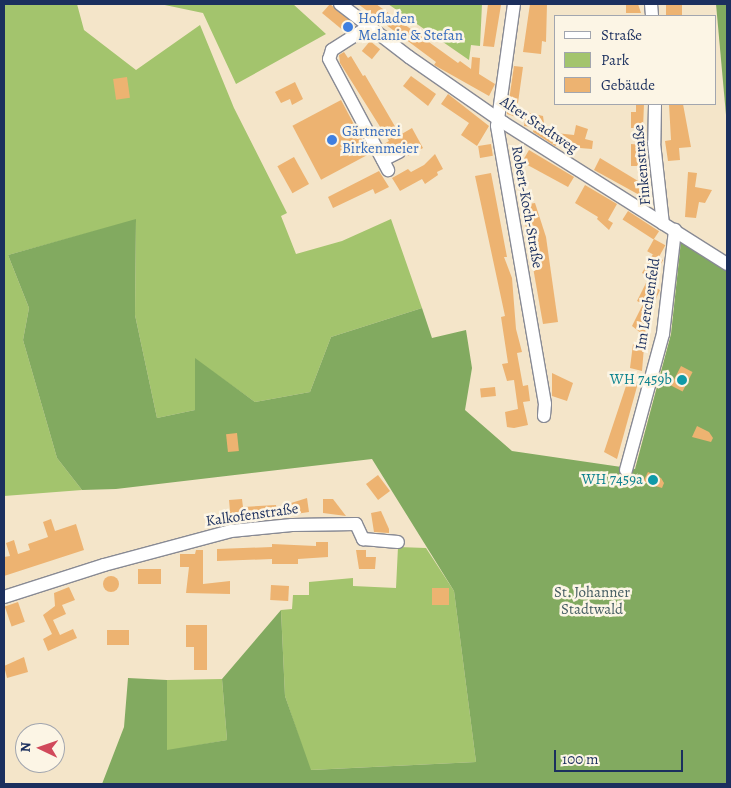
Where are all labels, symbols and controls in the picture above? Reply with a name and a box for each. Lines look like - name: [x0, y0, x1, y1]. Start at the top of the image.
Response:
- place label: Hofladen Melanie & Stefan: [358, 9, 463, 44]
- legend: [554, 15, 716, 105]
- marker: Hofladen Melanie & Stefan: [342, 21, 354, 33]
- text: Straße: [601, 25, 642, 45]
- text: Park: [601, 50, 629, 70]
- text: Gebäude: [601, 75, 655, 95]
- street label: Alter Stadtweg: [497, 92, 581, 158]
- place label: Gärtnerei Birkenmeier: [342, 122, 419, 157]
- street label: Finkenstraße: [630, 124, 654, 206]
- marker: Gärtnerei Birkenmeier: [326, 134, 338, 146]
- street label: Robert-Koch-Straße: [507, 144, 547, 270]
- street label: Im Lerchenfeld: [632, 257, 664, 351]
- place label: WH 7459b: [610, 371, 672, 389]
- marker: WH 7459b: [676, 374, 688, 386]
- place label: WH 7459a: [581, 471, 643, 489]
- marker: WH 7459a: [647, 474, 659, 486]
- street label: Kalkofenstraße: [205, 500, 299, 530]
- park label: St. Johanner Stadtwald: [554, 583, 630, 618]
- north arrow: [15, 723, 65, 773]
- scale bar: [556, 740, 685, 772]
- text: N: [16, 742, 35, 753]
- text: 100 m: [562, 749, 599, 769]

